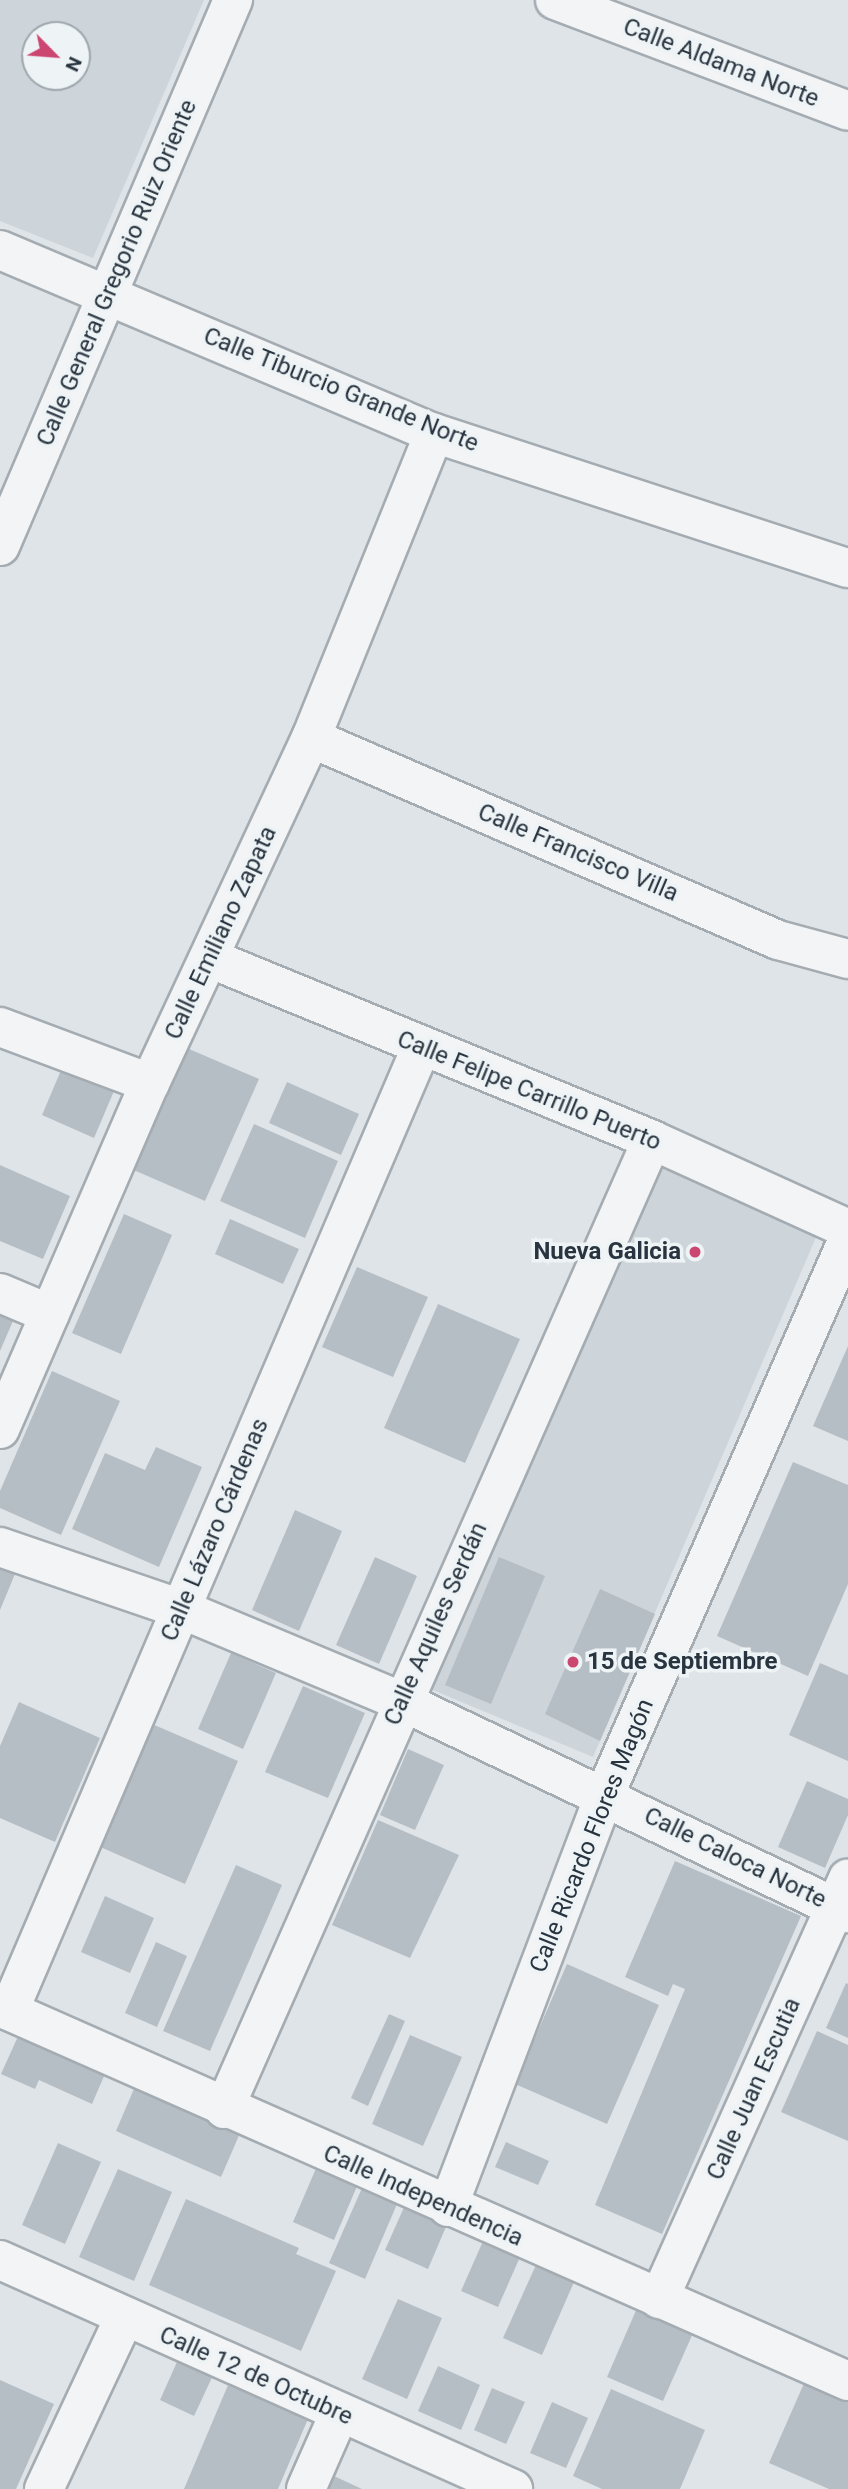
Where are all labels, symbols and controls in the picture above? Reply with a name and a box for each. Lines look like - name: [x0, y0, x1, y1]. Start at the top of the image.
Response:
- street label: Calle Aldama Norte: [619, 12, 823, 114]
- north arrow: [21, 21, 91, 91]
- text: N: [60, 53, 87, 75]
- street label: Calle General Gregorio Ruiz Oriente: [31, 96, 203, 450]
- street label: Calle Tiburcio Grande Norte: [199, 321, 483, 459]
- street label: Calle Francisco Villa: [474, 798, 682, 908]
- street label: Calle Emiliano Zapata: [159, 822, 283, 1044]
- street label: Calle Felipe Carrillo Puerto: [393, 1025, 665, 1157]
- place label: Nueva Galicia: [533, 1238, 681, 1266]
- marker: Nueva Galicia: [687, 1244, 703, 1260]
- street label: Calle Lázaro Cárdenas: [155, 1414, 275, 1646]
- street label: Calle Aquiles Serdán: [378, 1518, 494, 1730]
- place label: 15 de Septiembre: [587, 1648, 777, 1676]
- marker: 15 de Septiembre: [565, 1654, 581, 1670]
- street label: Calle Ricardo Flores Magón: [524, 1695, 660, 1977]
- street label: Calle Caloca Norte: [639, 1801, 831, 1915]
- street label: Calle Juan Escutia: [701, 1993, 807, 2185]
- street label: Calle Independencia: [319, 2139, 527, 2253]
- street label: Calle 12 de Octubre: [155, 2320, 357, 2432]

